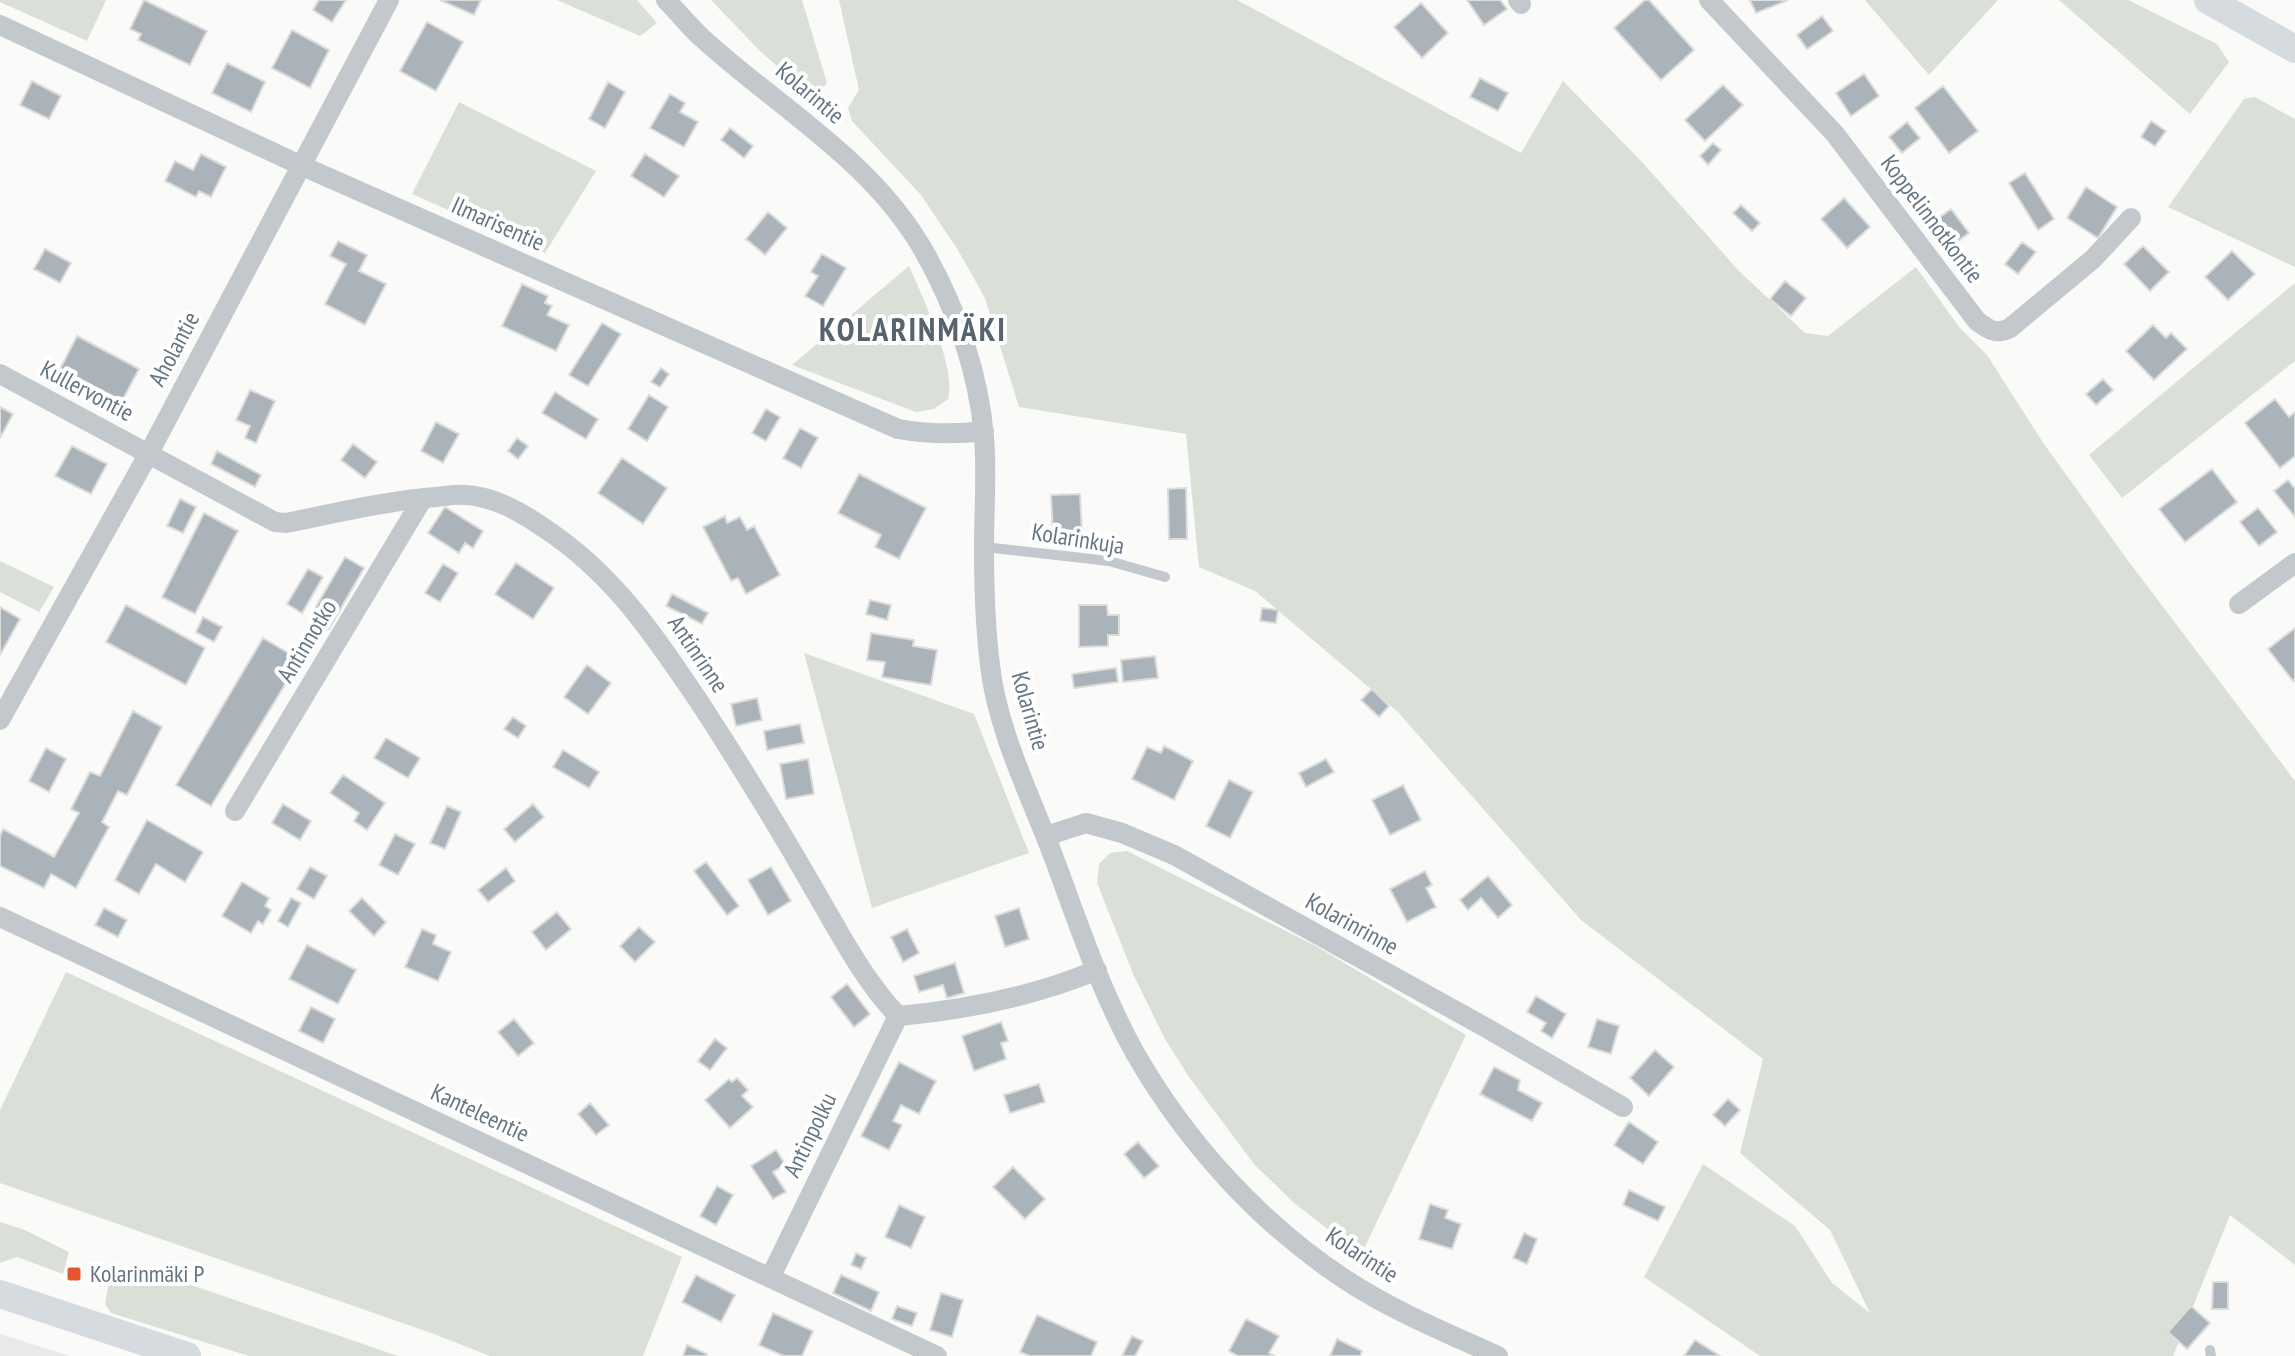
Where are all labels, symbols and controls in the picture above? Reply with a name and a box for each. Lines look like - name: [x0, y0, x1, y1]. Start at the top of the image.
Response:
- street label: Kolarintie: [770, 55, 851, 130]
- street label: Koppelinnotkontie: [1874, 148, 1991, 289]
- street label: Ilmarisentie: [447, 189, 549, 258]
- street label: Aholantie: [141, 306, 206, 391]
- district label: KOLARINMÄKI: [819, 308, 1007, 350]
- street label: Kullervontie: [35, 353, 139, 428]
- street label: Kolarinkuja: [1030, 516, 1127, 561]
- street label: Antinnotko: [270, 594, 343, 688]
- street label: Antinrinne: [661, 609, 736, 698]
- street label: Kolarintie: [1004, 668, 1056, 754]
- street label: Kolarinrinne: [1300, 885, 1404, 962]
- street label: Kanteleentie: [426, 1076, 534, 1149]
- street label: Antinpolku: [776, 1087, 843, 1182]
- street label: Kolarintie: [1320, 1220, 1404, 1290]
- place label: Kolarinmäki P: [90, 1258, 205, 1289]
- marker: Kolarinmäki P: [65, 1265, 83, 1283]

